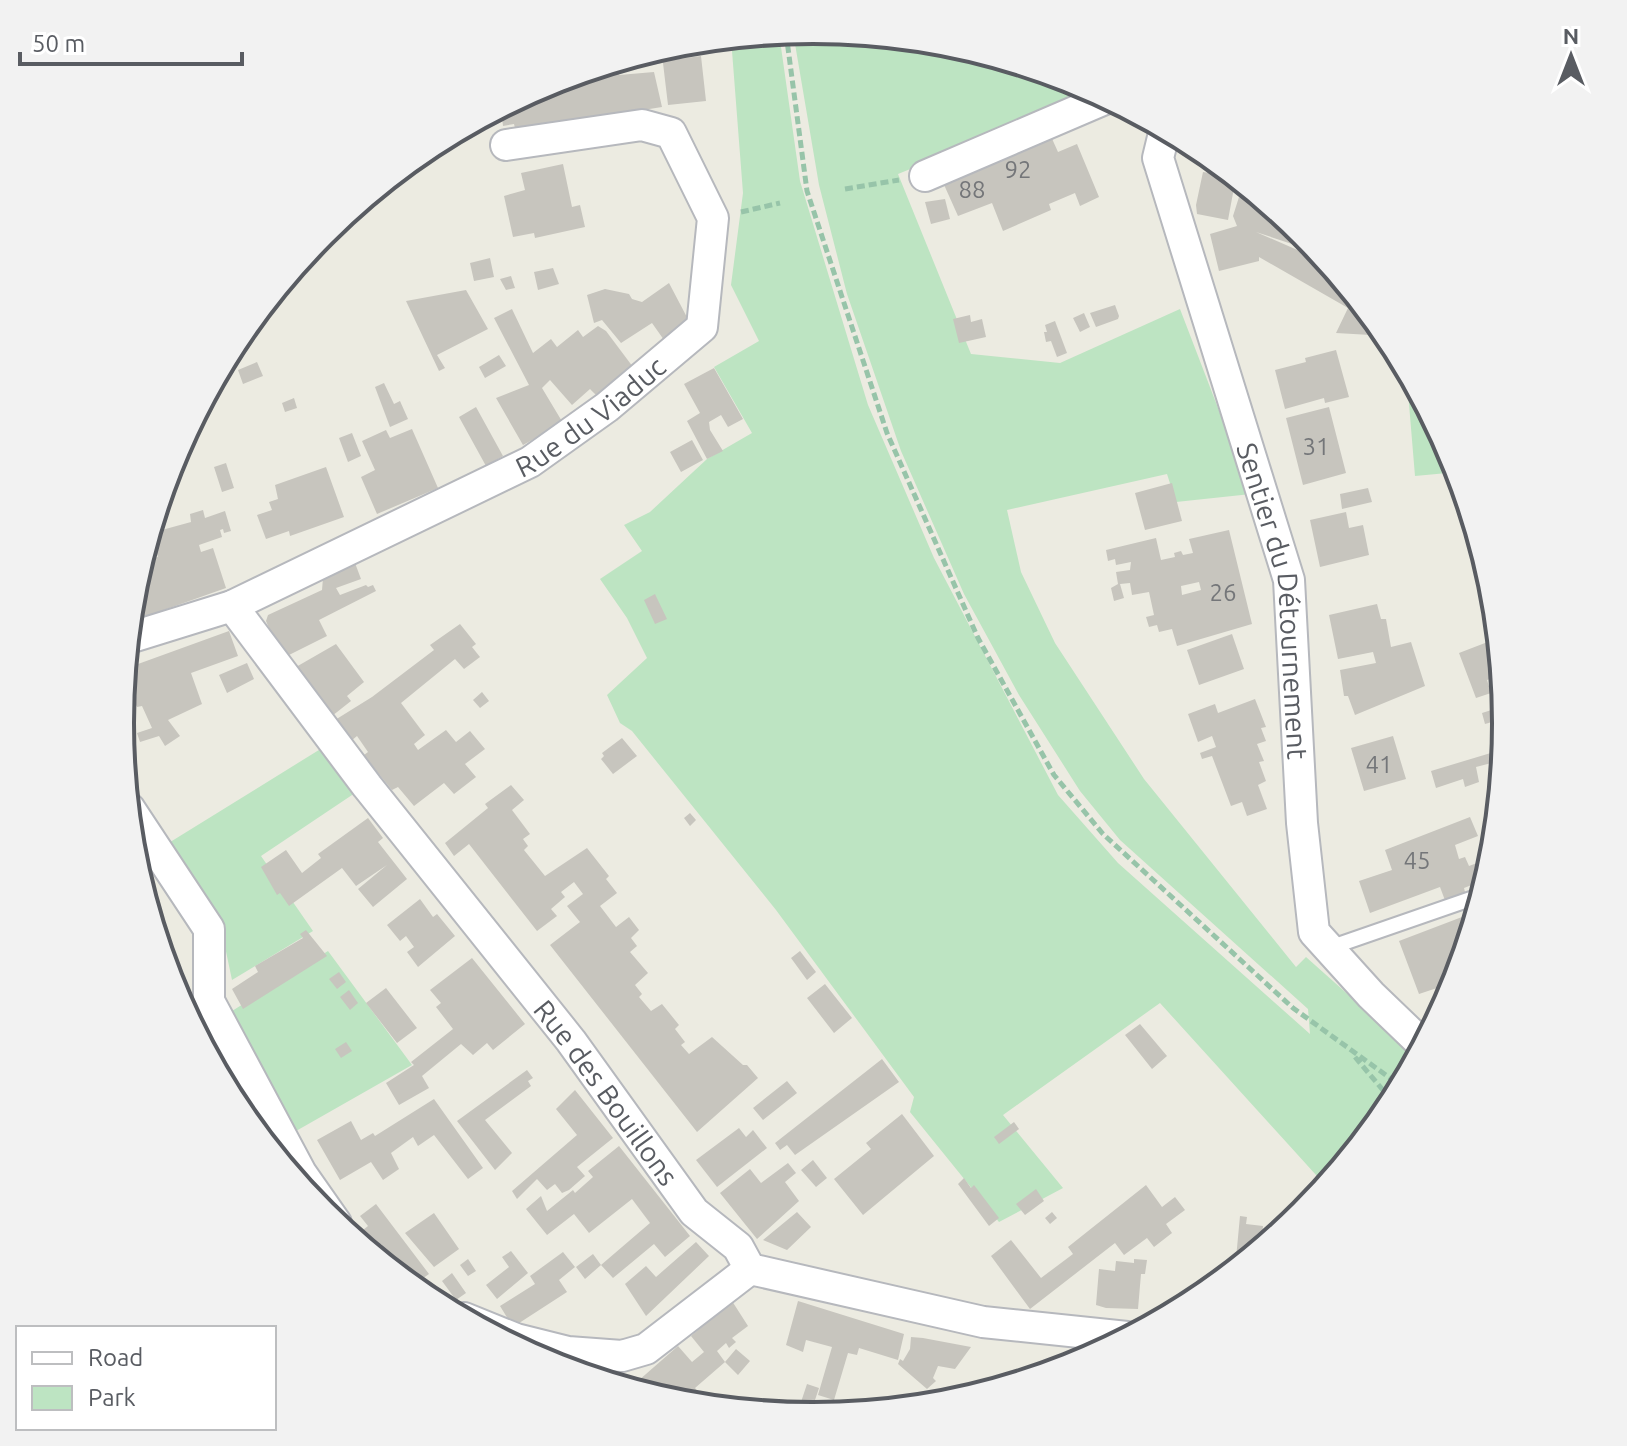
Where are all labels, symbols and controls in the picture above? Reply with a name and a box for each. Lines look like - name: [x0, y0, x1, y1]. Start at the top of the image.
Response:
- scale bar: [20, 16, 242, 66]
- north arrow: [1531, 16, 1611, 96]
- text: N: [1563, 23, 1579, 48]
- text: 50 m: [32, 30, 85, 57]
- house number: 92: [1004, 156, 1032, 183]
- house number: 88: [958, 176, 986, 203]
- street label: Rue du Viaduc: [510, 350, 671, 482]
- house number: 31: [1302, 433, 1330, 460]
- street label: Sentier du Détournement: [1232, 439, 1314, 760]
- house number: 26: [1209, 579, 1237, 606]
- house number: 41: [1365, 751, 1393, 778]
- house number: 45: [1403, 847, 1431, 874]
- street label: Rue des Bouillons: [529, 993, 685, 1191]
- legend: [16, 1326, 276, 1430]
- text: Road: [88, 1344, 143, 1371]
- text: Park: [88, 1384, 136, 1411]

